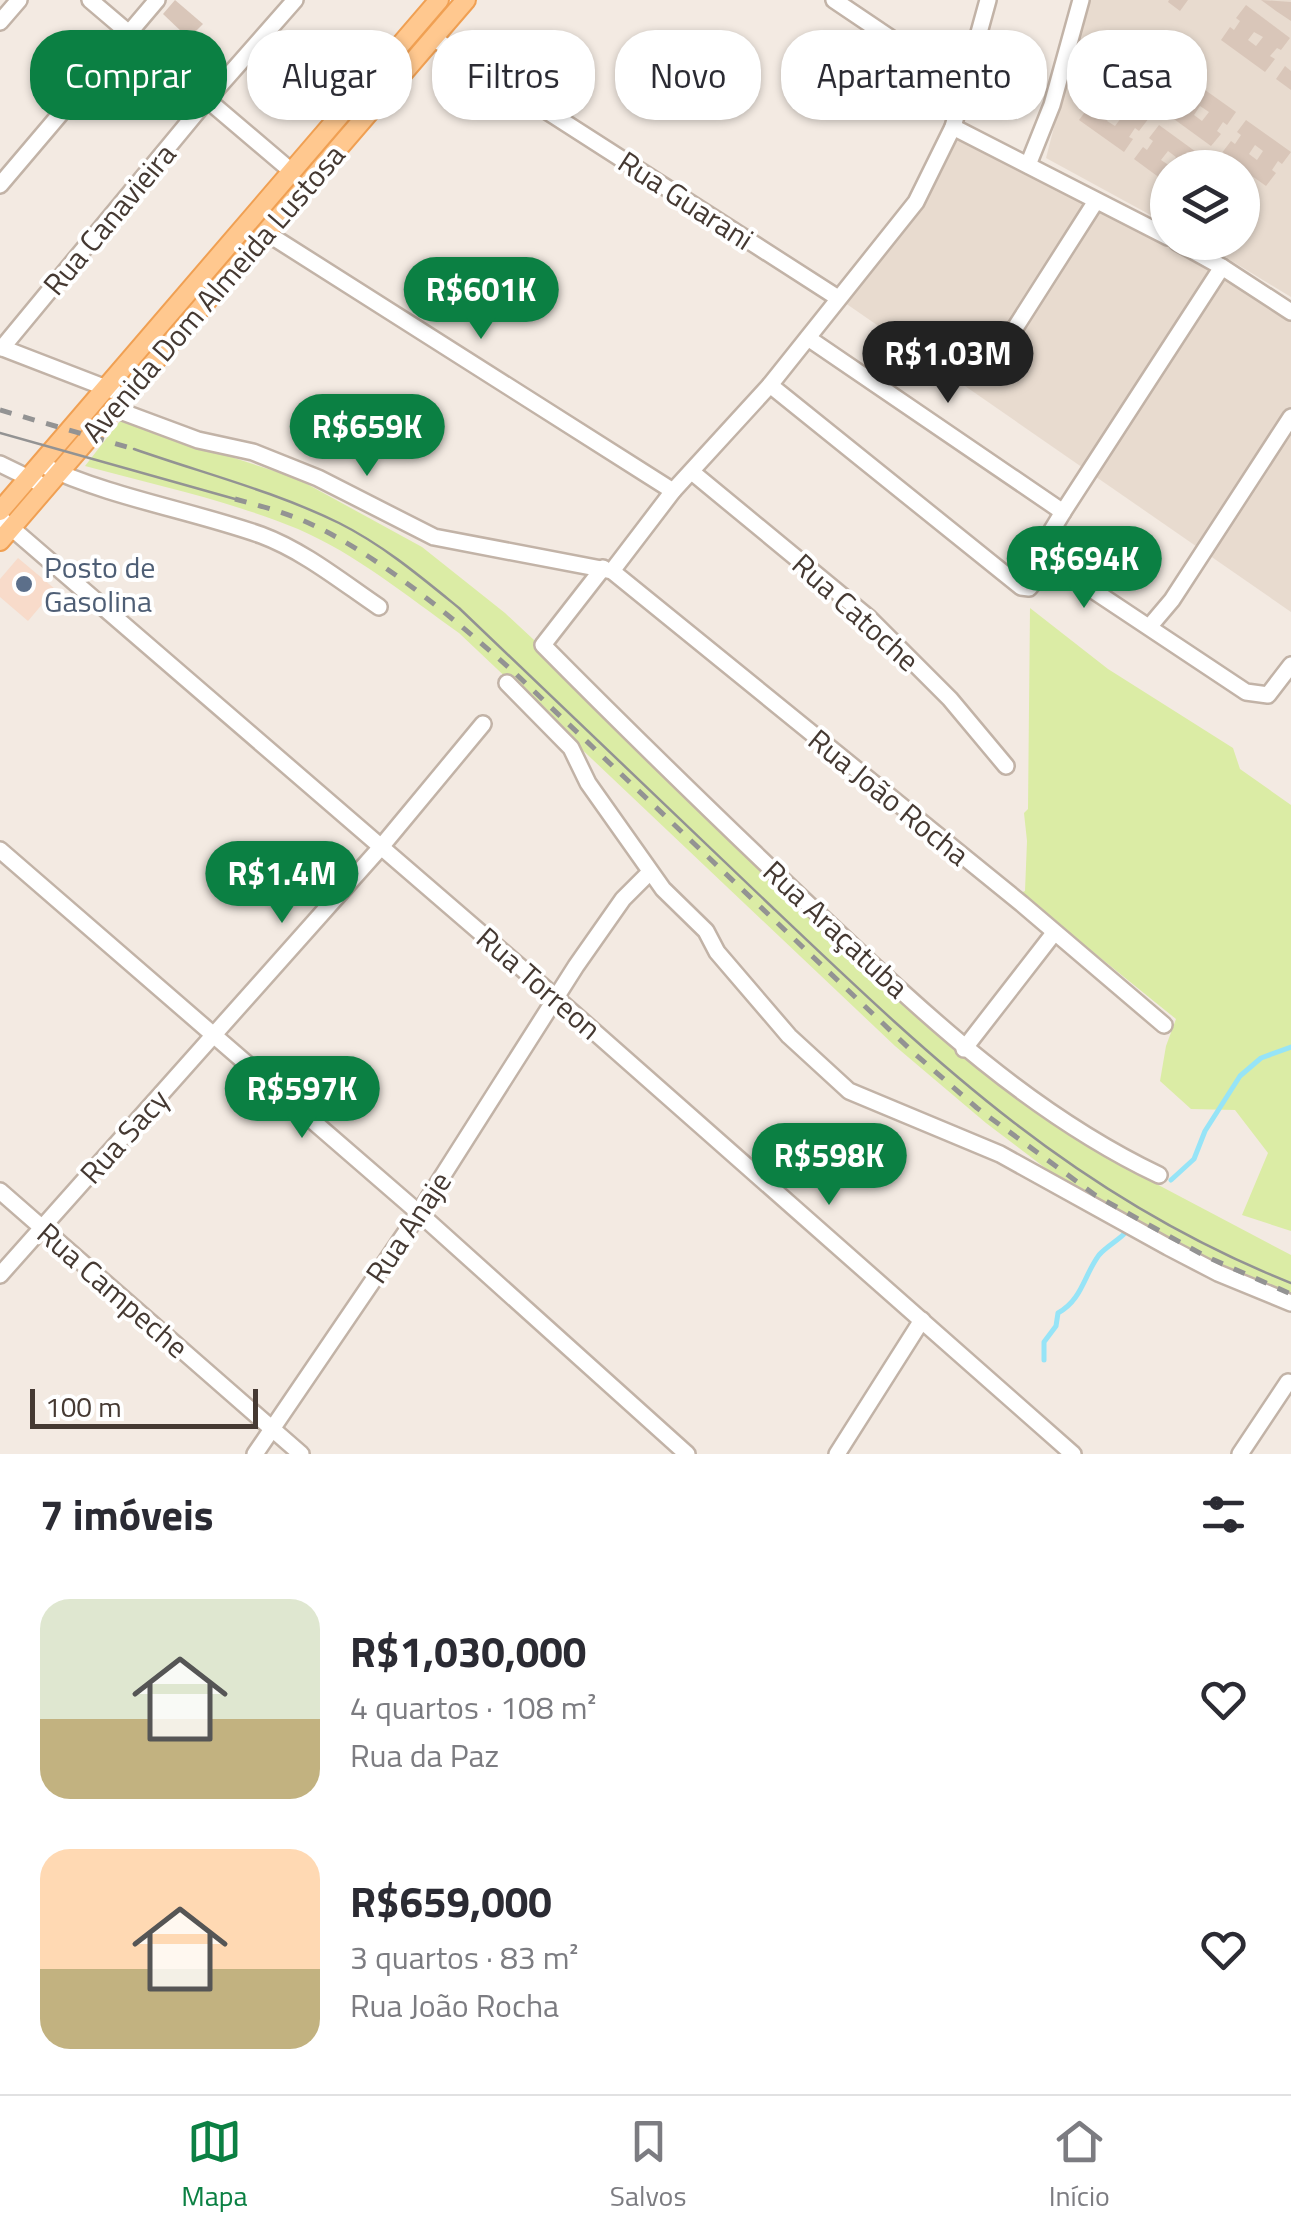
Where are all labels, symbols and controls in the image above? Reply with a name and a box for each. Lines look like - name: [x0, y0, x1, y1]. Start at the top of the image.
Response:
- chip: Comprar: [30, 30, 227, 120]
- chip: Alugar: [247, 30, 412, 120]
- chip: Filtros: [432, 30, 595, 120]
- chip: Novo: [615, 30, 761, 120]
- chip: Apartamento: [781, 30, 1047, 120]
- chip: Casa: [1067, 30, 1207, 120]
- street label: Rua Canavieira: [31, 133, 187, 305]
- street label: Avenida Dom Almeida Lustosa: [70, 134, 356, 452]
- street label: Rua Guarani: [609, 139, 763, 261]
- map controls: [1150, 150, 1260, 260]
- button: layers: [1150, 150, 1260, 260]
- pin: R$601K: [400, 257, 562, 342]
- text: R$601K: [426, 265, 536, 313]
- pin: R$1.03M: [856, 321, 1040, 406]
- text: R$1.03M: [884, 329, 1012, 377]
- pin: R$659K: [286, 394, 448, 479]
- text: R$659K: [312, 402, 422, 450]
- pin: R$694K: [1003, 526, 1165, 611]
- text: R$694K: [1029, 534, 1139, 582]
- street label: Rua Catoche: [782, 542, 930, 682]
- place label: Posto de Gasolina: [44, 544, 155, 624]
- marker: Posto de Gasolina: [13, 573, 35, 595]
- street label: Rua João Rocha: [798, 717, 980, 877]
- pin: R$1.4M: [201, 841, 363, 926]
- text: R$1.4M: [227, 849, 337, 897]
- street label: Rua Araçatuba: [753, 849, 919, 1009]
- street label: Rua Torreon: [466, 916, 612, 1050]
- pin: R$597K: [221, 1056, 383, 1141]
- text: R$597K: [247, 1064, 357, 1112]
- street label: Rua Sacy: [68, 1078, 180, 1194]
- pin: R$598K: [748, 1123, 910, 1208]
- text: R$598K: [774, 1131, 884, 1179]
- street label: Rua Anaje: [354, 1162, 462, 1292]
- street label: Rua Campeche: [27, 1211, 199, 1369]
- scale bar: [30, 1384, 258, 1428]
- text: 100 m: [45, 1385, 122, 1428]
- text: 7 imóveis: [40, 1482, 214, 1546]
- icon: filters: [1196, 1487, 1251, 1542]
- text: R$1,030,000: [350, 1619, 586, 1683]
- icon: home: [120, 1639, 240, 1759]
- icon: heart: [1196, 1672, 1251, 1727]
- text: 4 quartos · 108 m²: [350, 1683, 596, 1731]
- text: Rua da Paz: [350, 1731, 499, 1779]
- text: R$659,000: [350, 1869, 552, 1933]
- icon: home: [120, 1889, 240, 2009]
- icon: heart: [1196, 1922, 1251, 1977]
- text: 3 quartos · 83 m²: [350, 1933, 579, 1981]
- text: Rua João Rocha: [350, 1981, 559, 2029]
- tab: Mapa: [181, 2114, 247, 2217]
- tab: Salvos: [610, 2114, 686, 2217]
- tab: Início: [1049, 2114, 1110, 2217]

